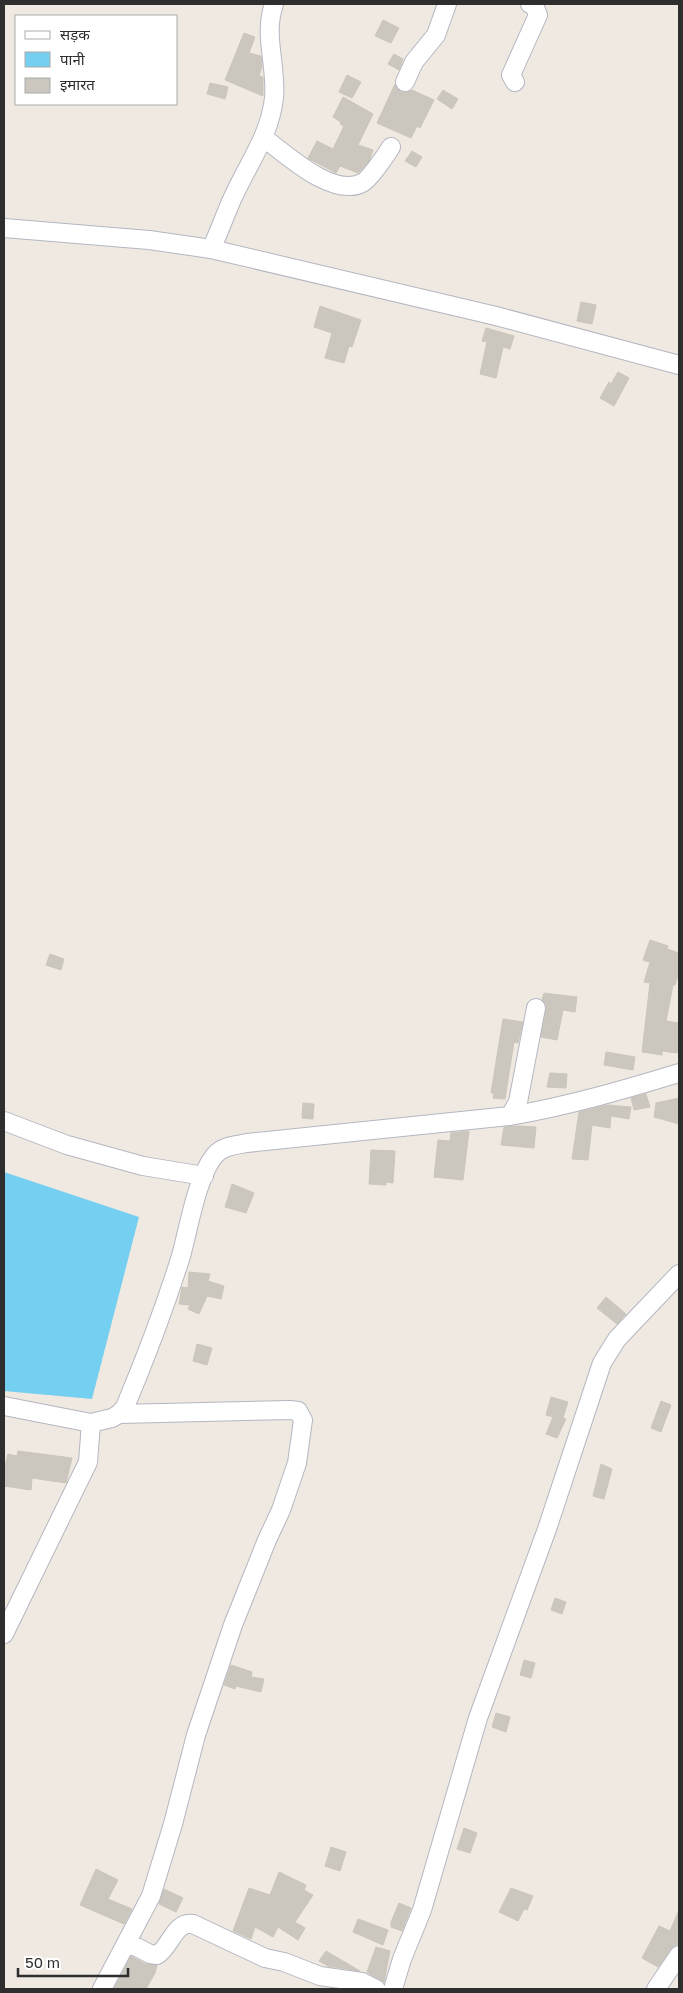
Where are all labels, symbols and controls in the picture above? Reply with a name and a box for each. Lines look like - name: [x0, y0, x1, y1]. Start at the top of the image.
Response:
- legend: [15, 15, 178, 105]
- text: सड़क: [60, 25, 90, 43]
- text: पानी: [60, 50, 86, 68]
- text: इमारत: [60, 75, 95, 93]
- scale bar: [18, 1946, 128, 1978]
- text: 50 m: [25, 1953, 60, 1971]

